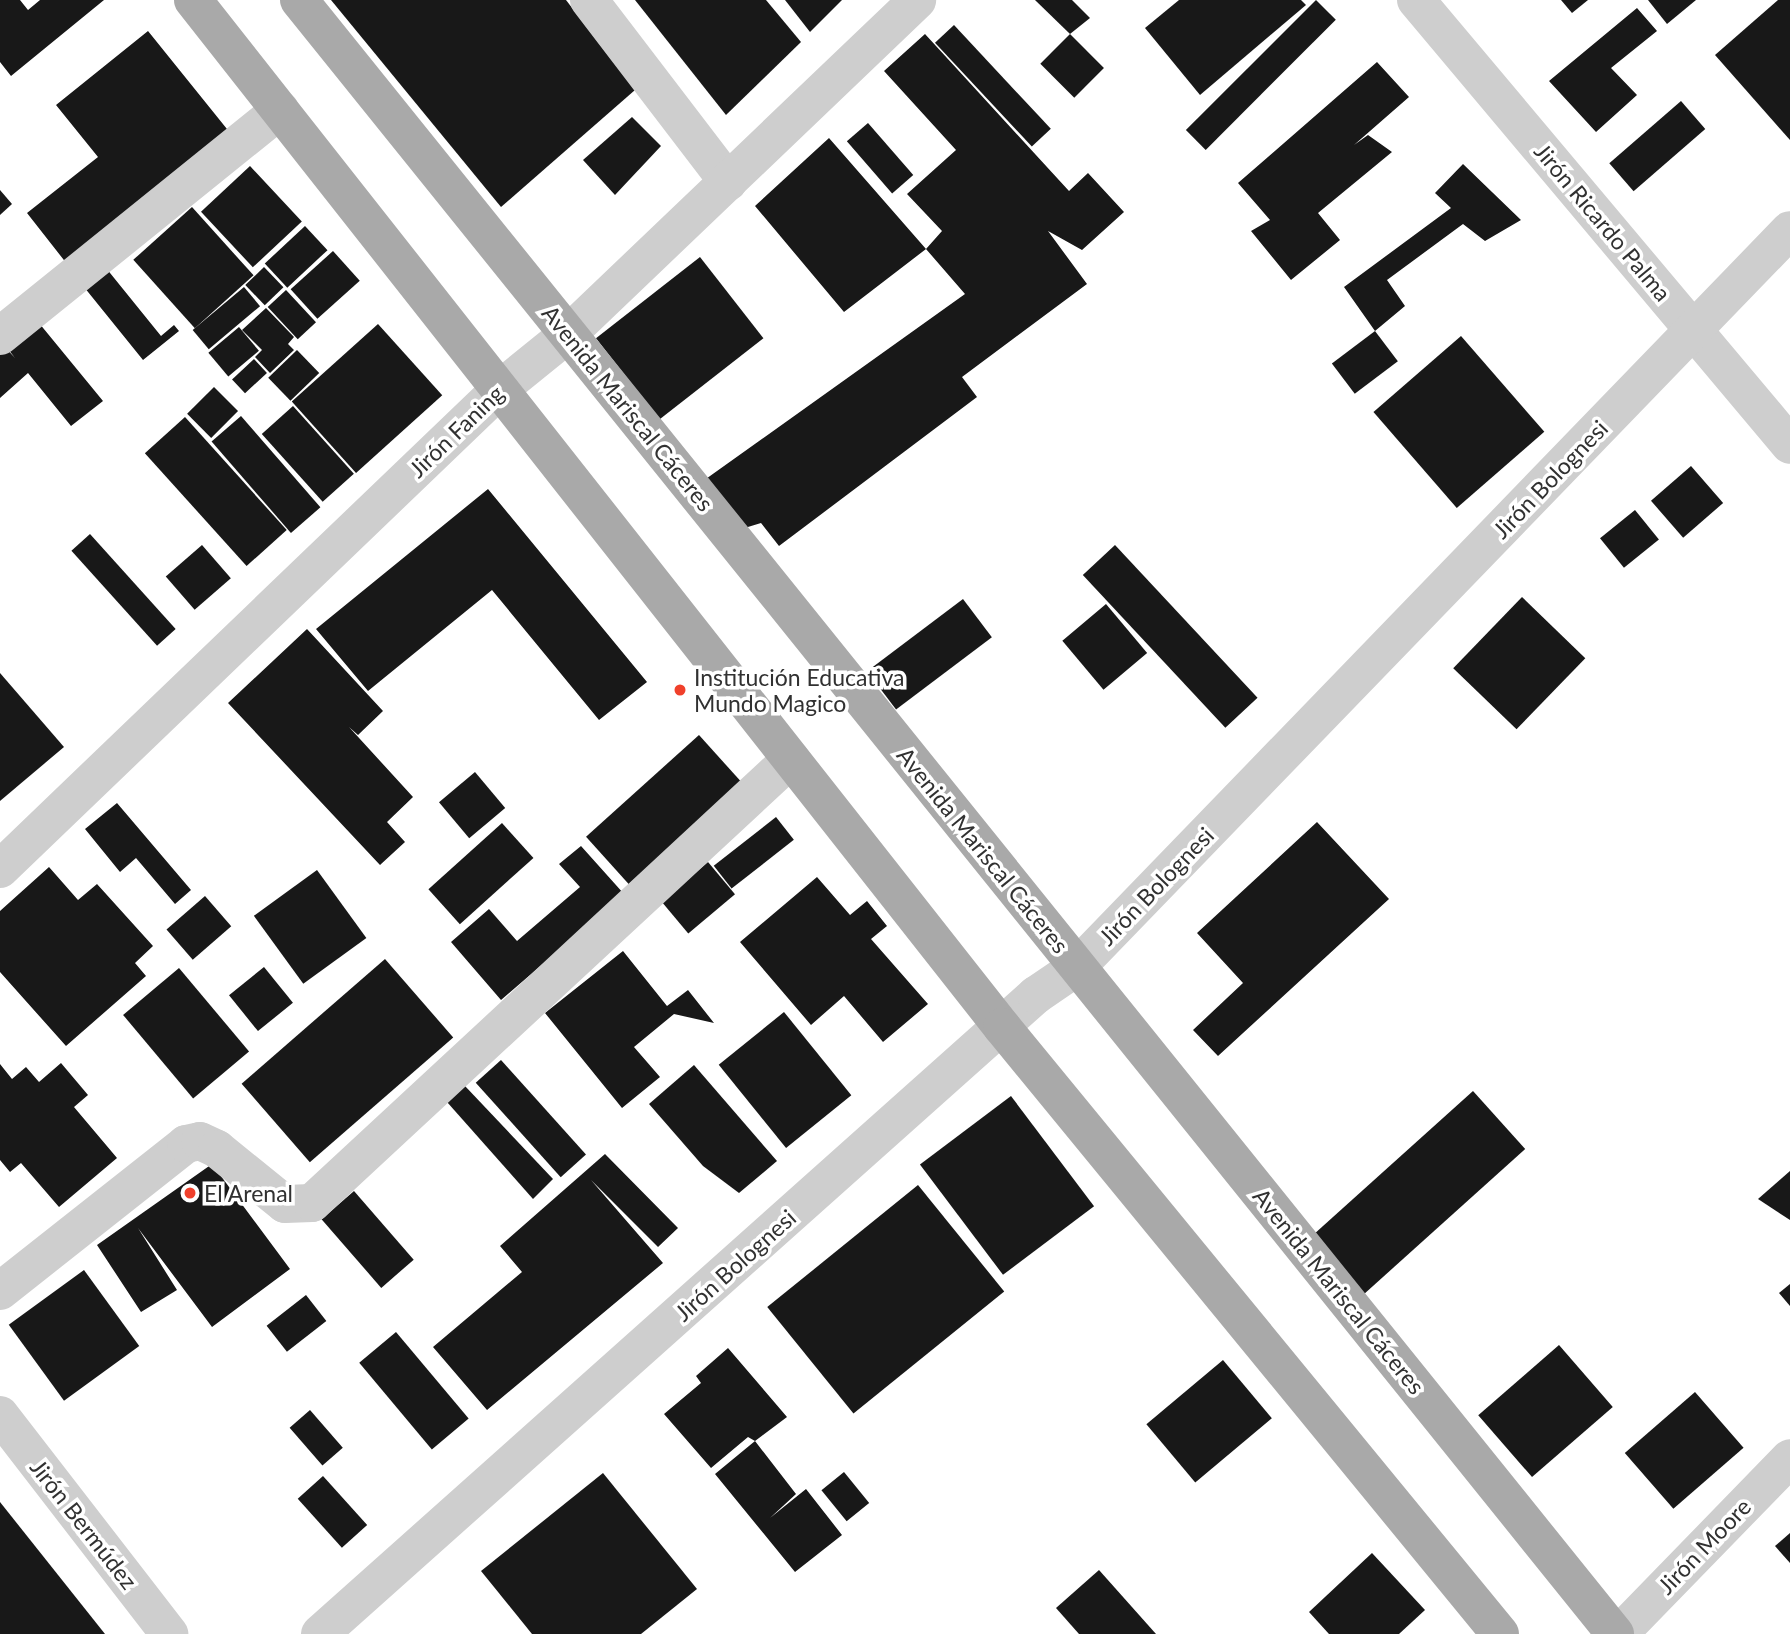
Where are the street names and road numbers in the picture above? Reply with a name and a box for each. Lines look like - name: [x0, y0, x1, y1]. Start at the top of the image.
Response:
- street label: Jirón Ricardo Palma: [1529, 138, 1677, 306]
- street label: Avenida Mariscal Cáceres: [537, 300, 719, 516]
- street label: Jirón Faning: [403, 379, 509, 483]
- street label: Jirón Bolognesi: [1487, 414, 1613, 544]
- street label: Avenida Mariscal Cáceres: [892, 742, 1074, 958]
- street label: Jirón Bolognesi: [1093, 821, 1219, 951]
- street label: Avenida Mariscal Cáceres: [1248, 1183, 1430, 1399]
- street label: Jirón Bolognesi: [669, 1203, 801, 1327]
- street label: Jirón Bermúdez: [25, 1454, 143, 1594]
- street label: Jirón Moore: [1652, 1493, 1756, 1599]

